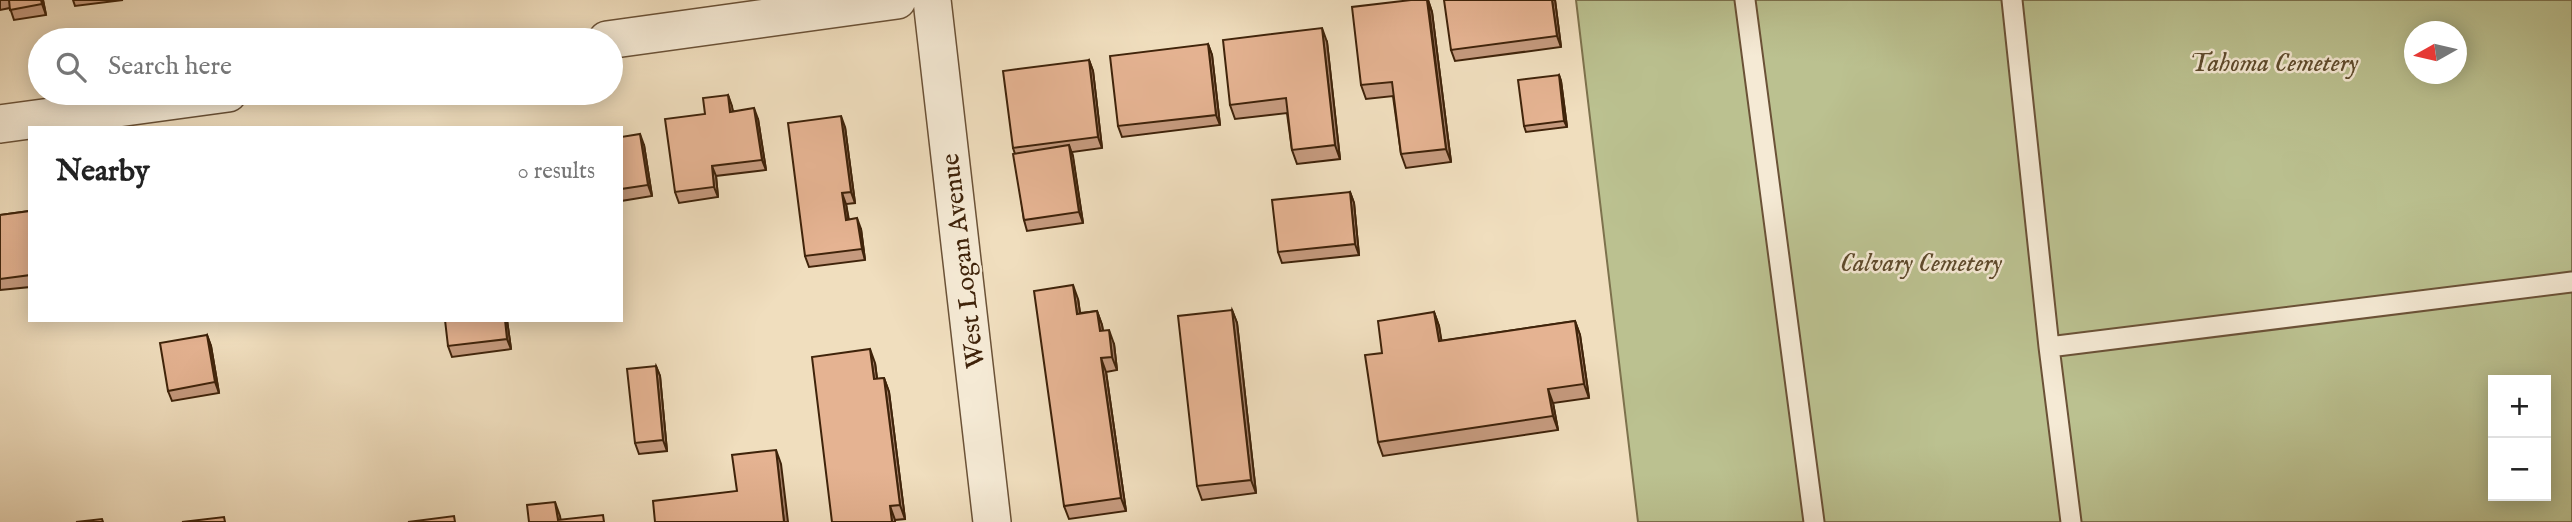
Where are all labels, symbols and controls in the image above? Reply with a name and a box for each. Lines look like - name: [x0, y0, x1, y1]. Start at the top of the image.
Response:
- north arrow: [2404, 21, 2467, 84]
- search box: [28, 28, 623, 105]
- park label: Tahoma Cemetery: [2190, 47, 2358, 80]
- icon: search: [52, 48, 90, 86]
- text: Search here: [108, 50, 232, 83]
- street label: West Logan Avenue: [934, 151, 993, 370]
- text: Nearby: [56, 153, 149, 191]
- text: 0 results: [517, 157, 595, 186]
- park label: Calvary Cemetery: [1840, 247, 2002, 280]
- map controls: [2488, 375, 2551, 501]
- button: +: [2488, 375, 2551, 438]
- button: −: [2488, 438, 2551, 501]

